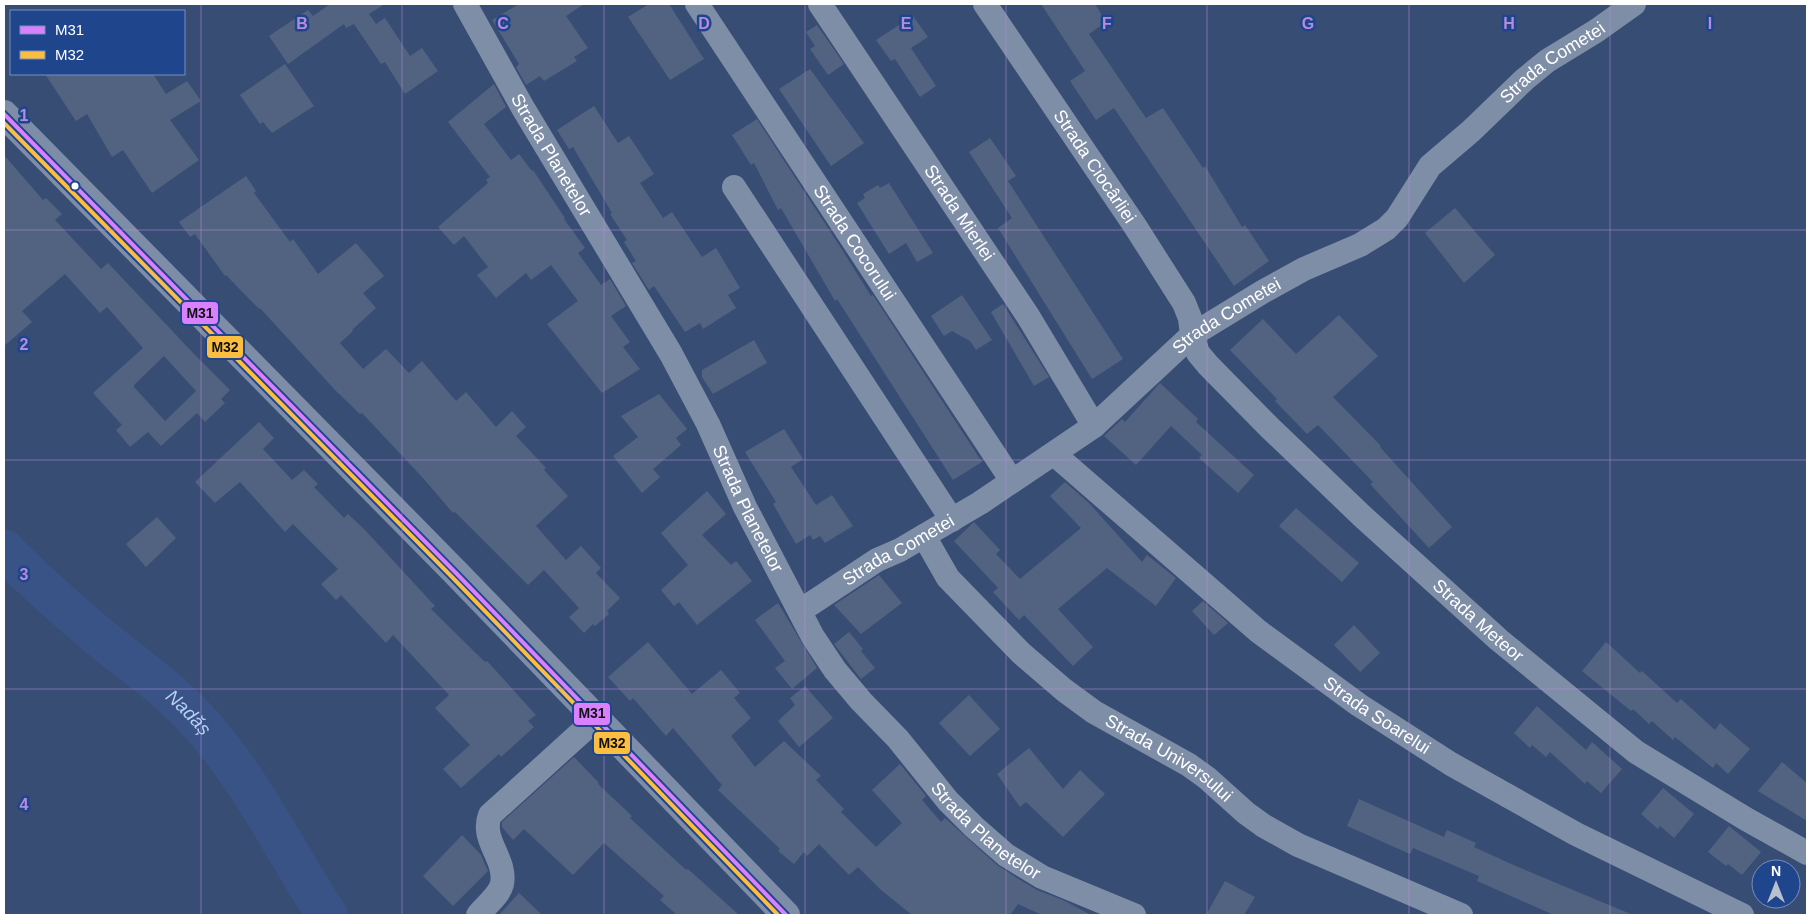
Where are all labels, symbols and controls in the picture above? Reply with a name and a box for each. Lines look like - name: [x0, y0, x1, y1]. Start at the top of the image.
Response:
- legend: [10, 10, 185, 75]
- text: B: [296, 15, 308, 32]
- text: C: [497, 15, 509, 32]
- text: D: [698, 15, 710, 32]
- text: E: [901, 15, 912, 32]
- text: F: [1102, 15, 1112, 32]
- text: G: [1302, 15, 1314, 32]
- text: H: [1503, 15, 1515, 32]
- text: I: [1708, 15, 1712, 32]
- street label: Strada Cometei: [1496, 18, 1609, 107]
- text: M31: [55, 21, 84, 38]
- text: M32: [55, 46, 84, 63]
- street label: Strada Planetelor: [507, 90, 596, 220]
- street label: Strada Ciocârliei: [1049, 106, 1140, 227]
- text: 1: [20, 107, 29, 124]
- street label: Strada Mierlei: [920, 161, 998, 265]
- unlabelled marker: [70, 181, 80, 191]
- street label: Strada Cocorului: [809, 181, 900, 304]
- street label: Strada Cometei: [1168, 274, 1284, 358]
- line badge: M31: [181, 301, 219, 325]
- text: M31: [186, 305, 214, 321]
- line badge: M32: [206, 335, 244, 359]
- text: 2: [20, 336, 29, 353]
- text: M32: [211, 339, 239, 355]
- street label: Strada Planetelor: [709, 442, 787, 576]
- street label: Strada Cometei: [839, 510, 958, 590]
- text: 3: [20, 566, 29, 583]
- street label: Strada Meteor: [1429, 575, 1527, 666]
- street label: Strada Soarelui: [1320, 672, 1434, 758]
- water label: Nadăș: [162, 685, 216, 739]
- line badge: M31: [573, 702, 611, 726]
- text: M31: [578, 705, 606, 721]
- street label: Strada Universului: [1102, 710, 1236, 806]
- line badge: M32: [593, 731, 631, 755]
- text: M32: [598, 735, 626, 751]
- street label: Strada Planetelor: [927, 778, 1044, 884]
- text: 4: [20, 796, 29, 813]
- north arrow: [1751, 859, 1801, 909]
- text: N: [1771, 863, 1781, 879]

